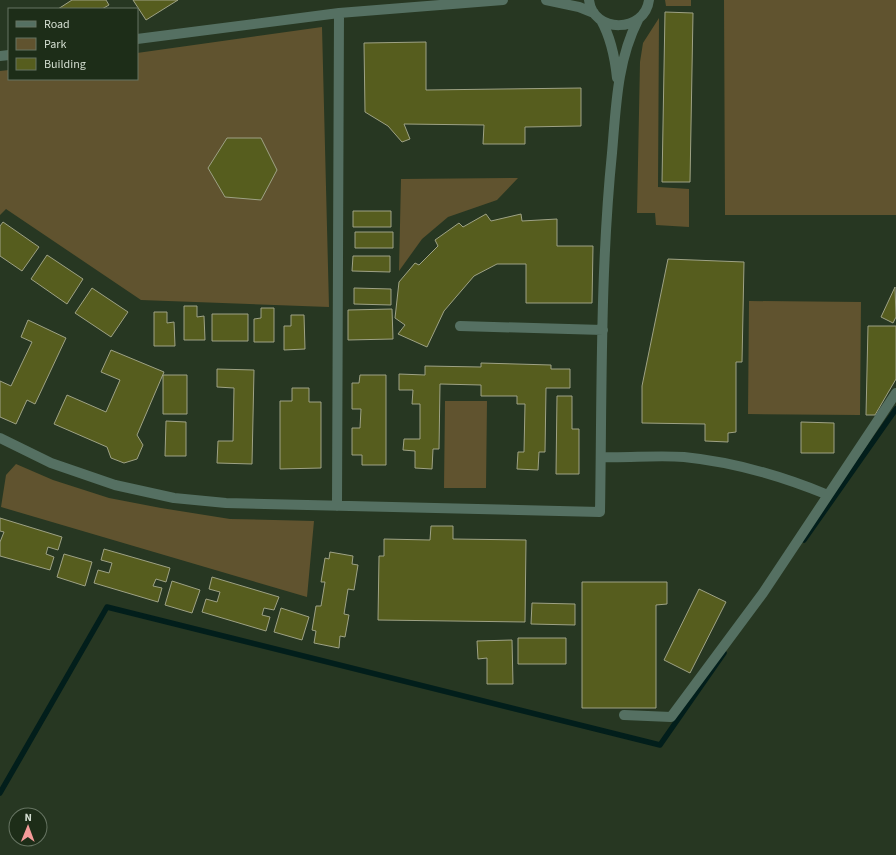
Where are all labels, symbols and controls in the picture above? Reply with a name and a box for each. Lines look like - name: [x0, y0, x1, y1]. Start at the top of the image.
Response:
- legend: [8, 8, 138, 80]
- text: Road: [44, 16, 70, 33]
- text: Park: [44, 36, 66, 53]
- text: Building: [44, 56, 86, 73]
- north arrow: [8, 807, 48, 847]
- text: N: [24, 810, 32, 825]

